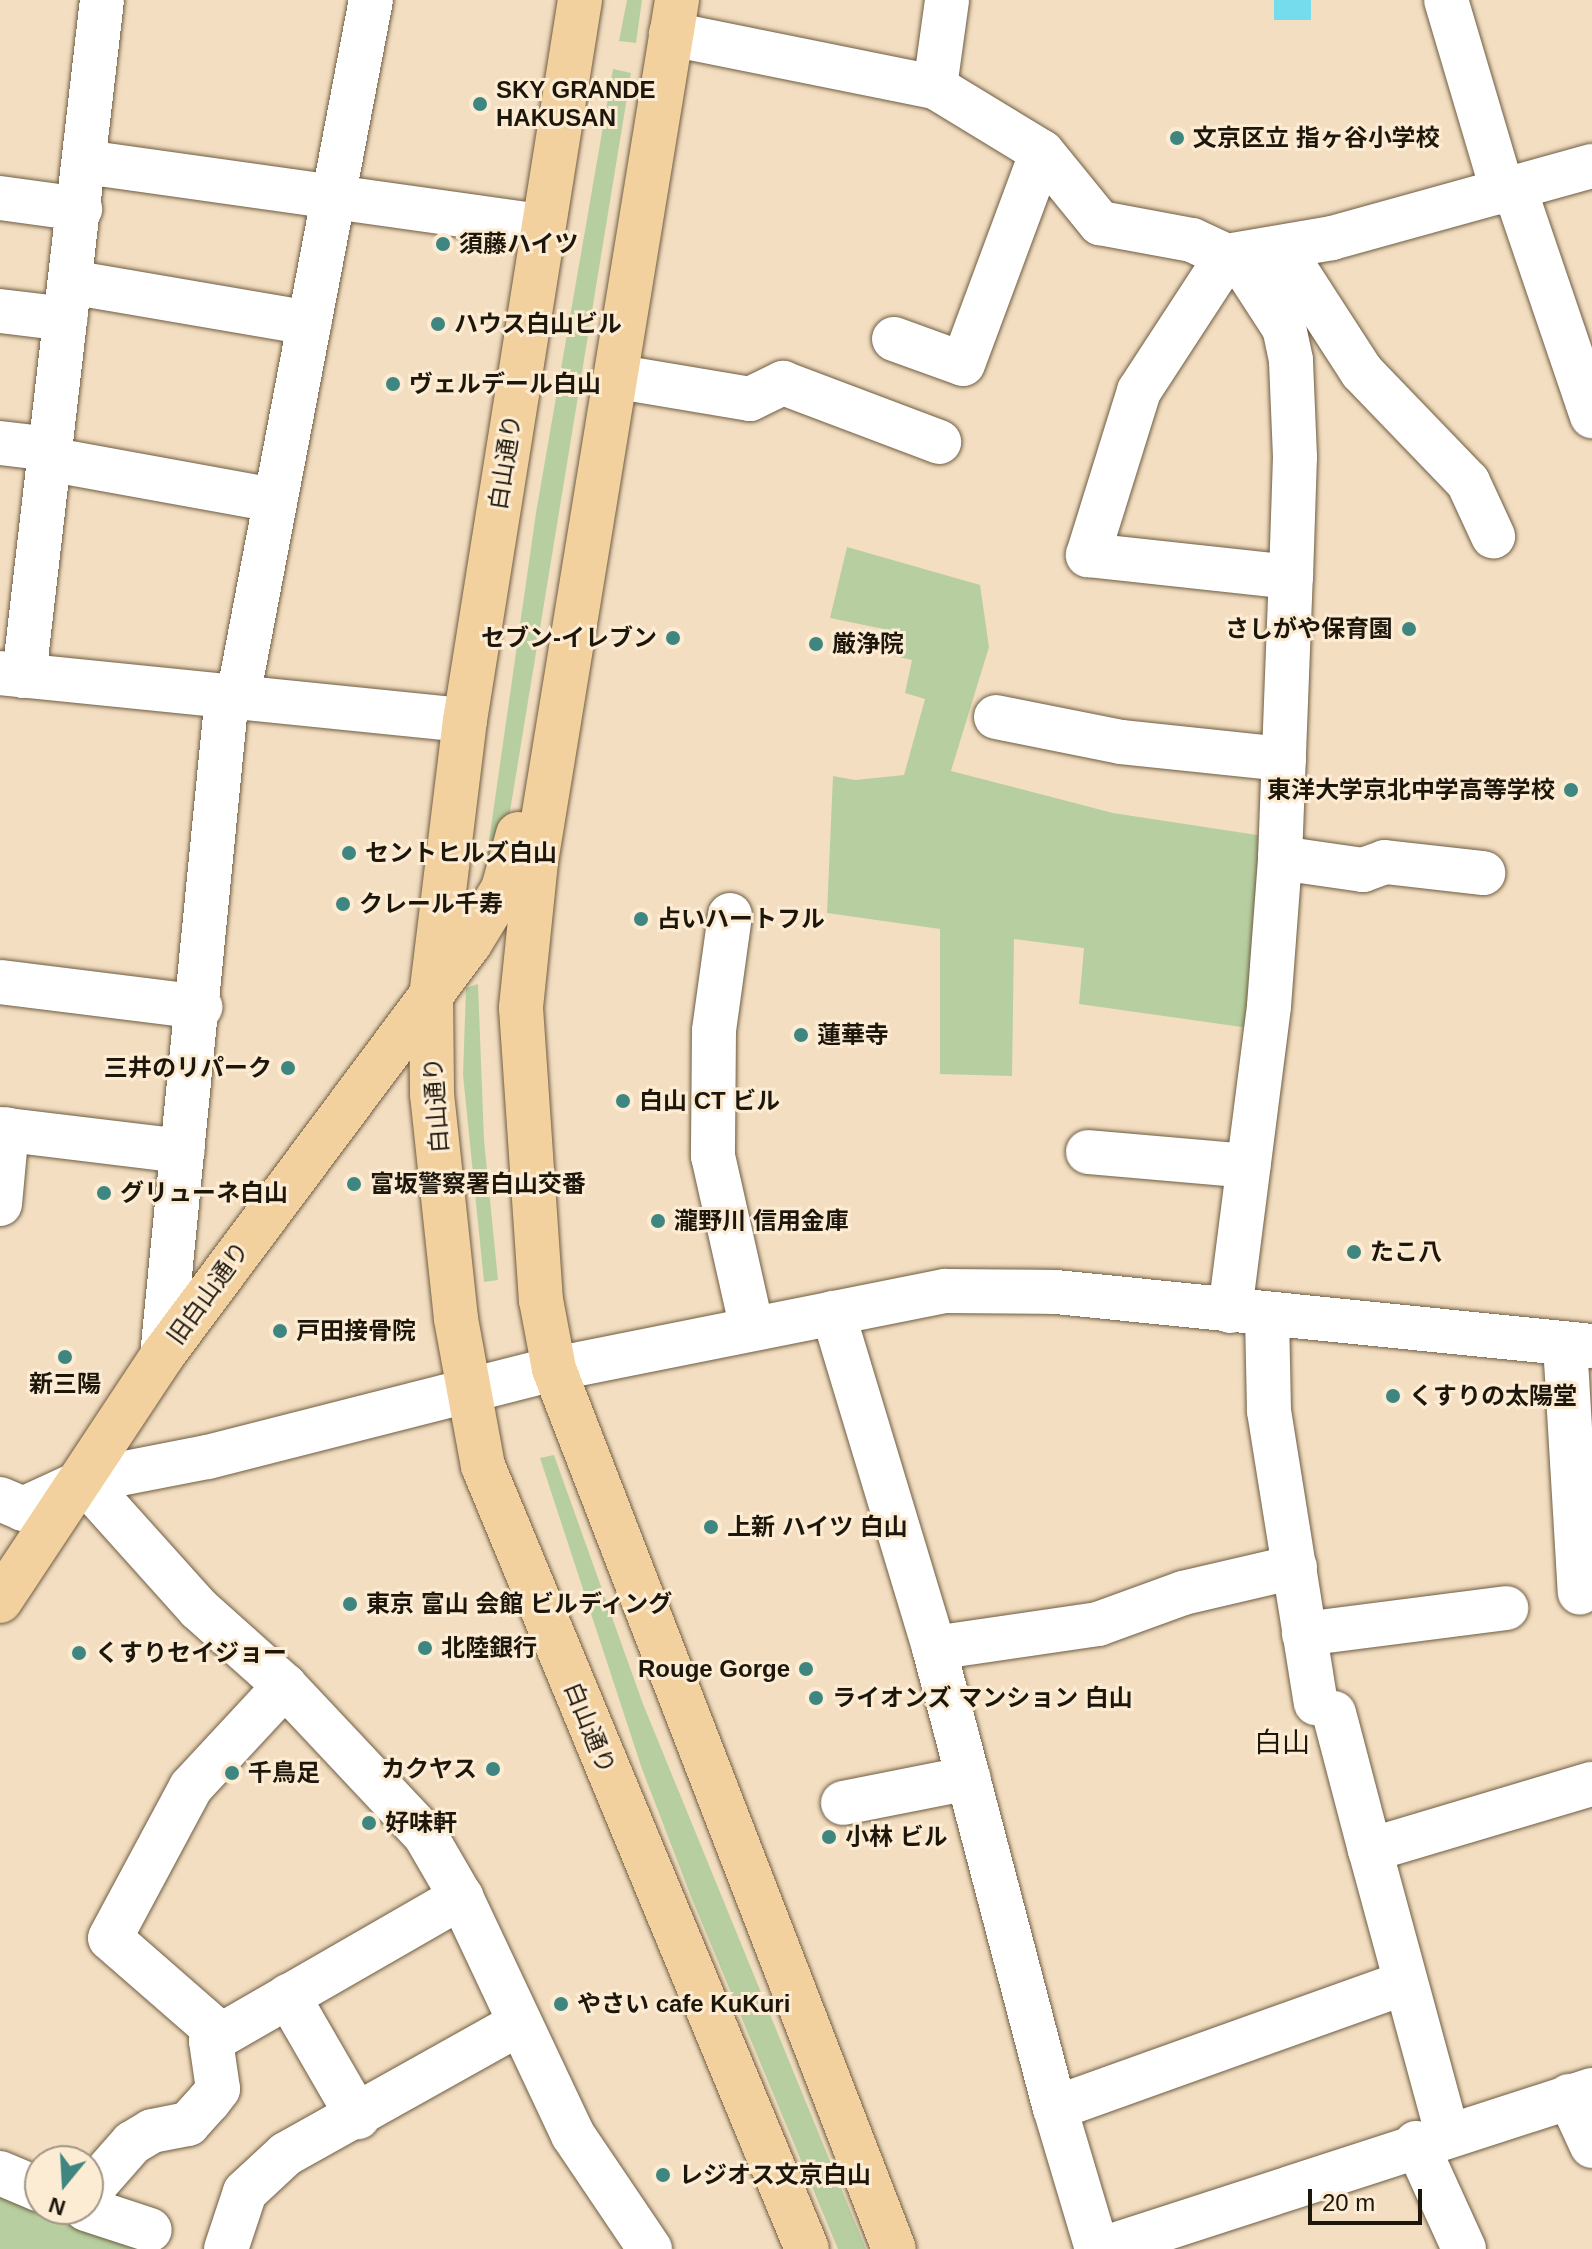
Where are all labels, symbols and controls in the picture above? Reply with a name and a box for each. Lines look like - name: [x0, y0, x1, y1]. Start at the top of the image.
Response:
- place label: SKY GRANDE HAKUSAN: [496, 76, 656, 132]
- marker: SKY GRANDE HAKUSAN: [471, 95, 489, 113]
- place label: 文京区立 指ヶ谷小学校: [1193, 124, 1440, 152]
- marker: 文京区立 指ヶ谷小学校: [1168, 129, 1186, 147]
- place label: 須藤ハイツ: [459, 230, 579, 258]
- marker: 須藤ハイツ: [434, 235, 452, 253]
- place label: ハウス白山ビル: [454, 310, 622, 338]
- marker: ハウス白山ビル: [429, 315, 447, 333]
- place label: ヴェルデール白山: [409, 370, 601, 398]
- marker: ヴェルデール白山: [384, 375, 402, 393]
- street label: 白山通り: [483, 412, 527, 512]
- place label: さしがや保育園: [1225, 615, 1393, 643]
- marker: さしがや保育園: [1400, 620, 1418, 638]
- place label: セブン-イレブン: [481, 624, 657, 652]
- marker: セブン-イレブン: [664, 629, 682, 647]
- place label: 厳浄院: [832, 630, 904, 658]
- marker: 厳浄院: [807, 635, 825, 653]
- place label: 東洋大学京北中学高等学校: [1267, 776, 1555, 804]
- marker: 東洋大学京北中学高等学校: [1562, 781, 1580, 799]
- place label: セントヒルズ白山: [365, 839, 557, 867]
- marker: セントヒルズ白山: [340, 844, 358, 862]
- place label: クレール千寿: [359, 890, 503, 918]
- marker: クレール千寿: [334, 895, 352, 913]
- place label: 占いハートフル: [657, 905, 825, 933]
- marker: 占いハートフル: [632, 910, 650, 928]
- place label: 蓮華寺: [817, 1021, 889, 1049]
- marker: 蓮華寺: [792, 1026, 810, 1044]
- place label: 三井のリパーク: [104, 1054, 272, 1082]
- street label: 白山通り: [418, 1056, 454, 1154]
- marker: 三井のリパーク: [279, 1059, 297, 1077]
- place label: 白山 CT ビル: [639, 1087, 780, 1115]
- marker: 白山 CT ビル: [614, 1092, 632, 1110]
- place label: 富坂警察署白山交番: [370, 1170, 586, 1198]
- marker: 富坂警察署白山交番: [345, 1175, 363, 1193]
- place label: グリューネ白山: [120, 1179, 288, 1207]
- marker: グリューネ白山: [95, 1184, 113, 1202]
- place label: 瀧野川 信用金庫: [674, 1207, 849, 1235]
- marker: 瀧野川 信用金庫: [649, 1212, 667, 1230]
- street label: 旧白山通り: [161, 1236, 255, 1350]
- place label: たこ八: [1370, 1238, 1442, 1266]
- marker: たこ八: [1345, 1243, 1363, 1261]
- place label: 戸田接骨院: [296, 1317, 416, 1345]
- marker: 戸田接骨院: [271, 1322, 289, 1340]
- marker: 新三陽: [56, 1348, 74, 1366]
- place label: 新三陽: [29, 1370, 101, 1398]
- place label: くすりの太陽堂: [1409, 1382, 1577, 1410]
- marker: くすりの太陽堂: [1384, 1387, 1402, 1405]
- place label: 上新 ハイツ 白山: [727, 1513, 908, 1541]
- marker: 上新 ハイツ 白山: [702, 1518, 720, 1536]
- place label: 東京 富山 会館 ビルディング: [366, 1590, 674, 1618]
- marker: 東京 富山 会館 ビルディング: [341, 1595, 359, 1613]
- place label: 北陸銀行: [441, 1634, 537, 1662]
- place label: くすりセイジョー: [95, 1639, 287, 1667]
- marker: 北陸銀行: [416, 1639, 434, 1657]
- marker: くすりセイジョー: [70, 1644, 88, 1662]
- place label: Rouge Gorge: [638, 1655, 790, 1683]
- marker: Rouge Gorge: [797, 1660, 815, 1678]
- street label: 白山通り: [559, 1678, 621, 1778]
- place label: ライオンズ マンション 白山: [832, 1684, 1133, 1712]
- marker: ライオンズ マンション 白山: [807, 1689, 825, 1707]
- district label: 白山: [1254, 1726, 1310, 1760]
- place label: カクヤス: [381, 1755, 477, 1783]
- place label: 千鳥足: [248, 1759, 320, 1787]
- marker: カクヤス: [484, 1760, 502, 1778]
- marker: 千鳥足: [223, 1764, 241, 1782]
- place label: 好味軒: [385, 1809, 457, 1837]
- marker: 好味軒: [360, 1814, 378, 1832]
- place label: 小林 ビル: [845, 1823, 948, 1851]
- marker: 小林 ビル: [820, 1828, 838, 1846]
- place label: やさい cafe KuKuri: [577, 1990, 790, 2018]
- marker: やさい cafe KuKuri: [552, 1995, 570, 2013]
- north arrow: [24, 2145, 104, 2225]
- place label: レジオス文京白山: [679, 2161, 871, 2189]
- marker: レジオス文京白山: [654, 2166, 672, 2184]
- scale bar: [1312, 2173, 1426, 2223]
- text: 20 m: [1322, 2189, 1375, 2216]
- text: N: [46, 2192, 68, 2221]

